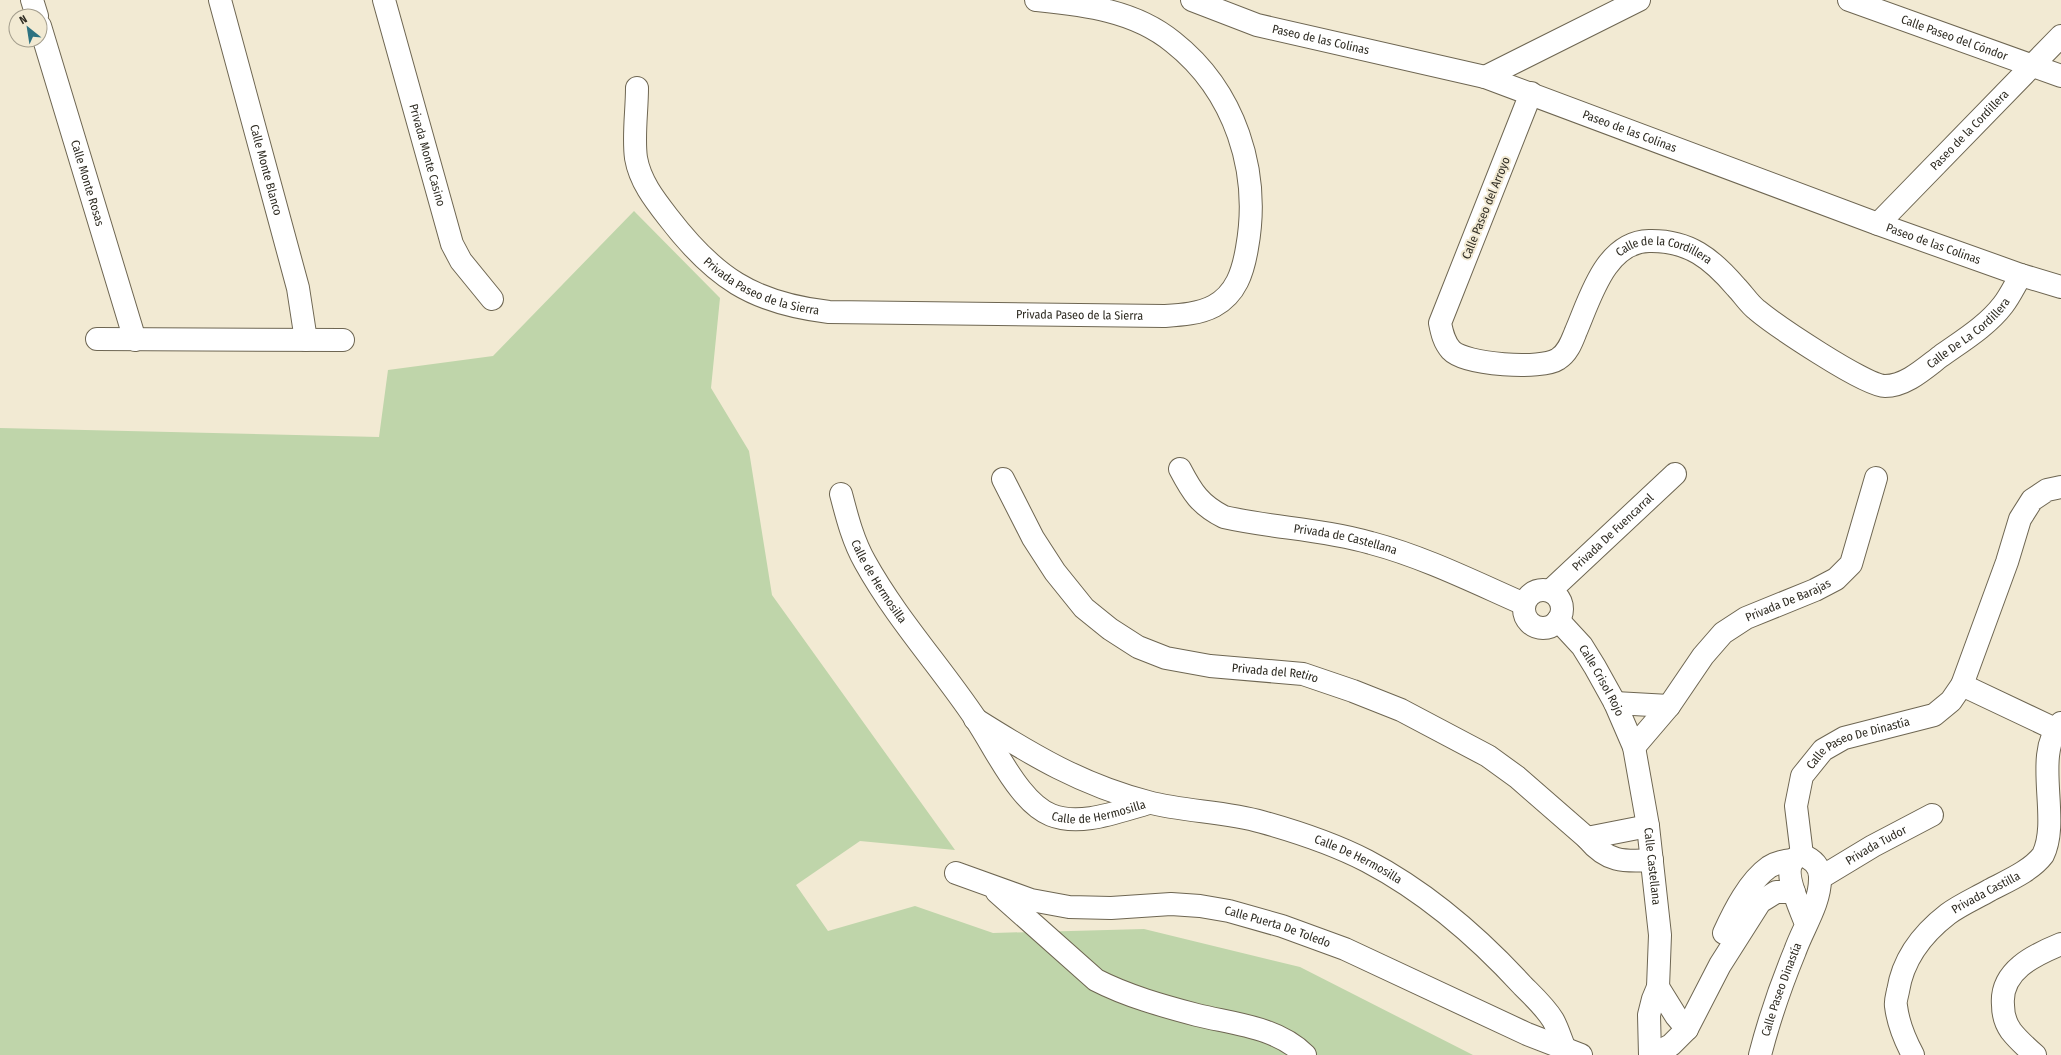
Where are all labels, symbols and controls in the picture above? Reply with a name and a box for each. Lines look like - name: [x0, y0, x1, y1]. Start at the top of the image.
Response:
- north arrow: [8, 8, 48, 48]
- text: N: [17, 12, 29, 27]
- street label: Calle Paseo del Cóndor: [1899, 12, 2010, 64]
- street label: Paseo de las Colinas: [1271, 22, 1371, 57]
- street label: Paseo de la Cordillera: [1927, 87, 2011, 173]
- street label: Privada Monte Casino: [406, 102, 448, 208]
- street label: Paseo de las Colinas: [1581, 107, 1679, 155]
- street label: Calle Monte Blanco: [247, 123, 285, 217]
- street label: Calle Monte Rosas: [68, 138, 107, 228]
- street label: Calle Paseo del Arroyo: [1459, 155, 1513, 261]
- street label: Paseo de las Colinas: [1884, 221, 1983, 267]
- street label: Calle de la Cordillera: [1613, 234, 1715, 267]
- street label: Privada Paseo de la Sierra: [701, 254, 820, 318]
- street label: Calle De La Cordillera: [1924, 295, 2013, 371]
- street label: Privada Paseo de la Sierra: [1016, 307, 1143, 323]
- street label: Privada De Fuencarral: [1569, 491, 1656, 574]
- street label: Privada de Castellana: [1293, 521, 1399, 557]
- street label: Calle de Hermosilla: [848, 538, 910, 626]
- street label: Privada De Barajas: [1743, 576, 1833, 624]
- street label: Calle Crisol Rojo: [1576, 642, 1627, 718]
- street label: Privada del Retiro: [1231, 661, 1320, 686]
- street label: Calle Paseo De Dinastía: [1803, 714, 1911, 772]
- street label: Calle de Hermosilla: [1050, 797, 1147, 826]
- street label: Privada Tudor: [1843, 822, 1910, 868]
- street label: Calle Castellana: [1641, 827, 1664, 906]
- street label: Calle De Hermosilla: [1313, 832, 1405, 887]
- street label: Privada Castilla: [1949, 869, 2023, 917]
- street label: Calle Puerta De Toledo: [1224, 903, 1332, 950]
- street label: Calle Paseo Dinastía: [1758, 941, 1805, 1038]

